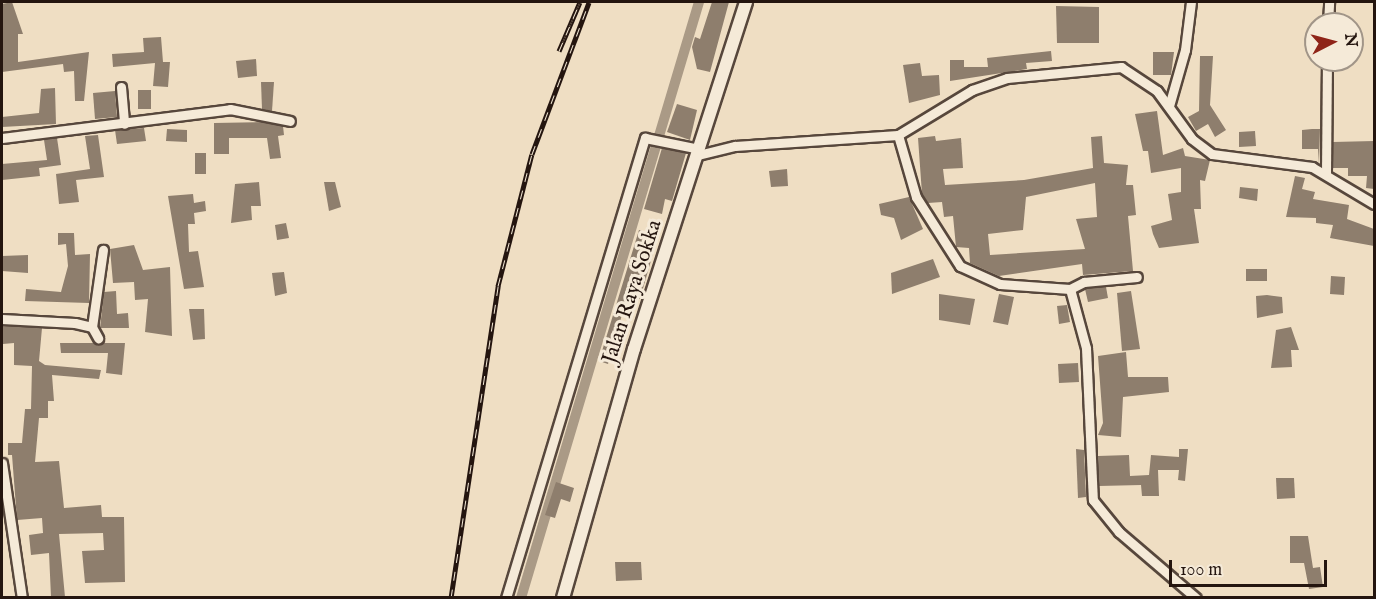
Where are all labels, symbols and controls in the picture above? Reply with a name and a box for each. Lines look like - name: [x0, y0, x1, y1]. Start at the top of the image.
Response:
- north arrow: [1304, 12, 1364, 72]
- text: N: [1339, 32, 1361, 48]
- street label: Jalan Raya Sokka: [598, 217, 668, 367]
- scale bar: [1172, 548, 1330, 586]
- text: 100 m: [1180, 559, 1222, 582]

